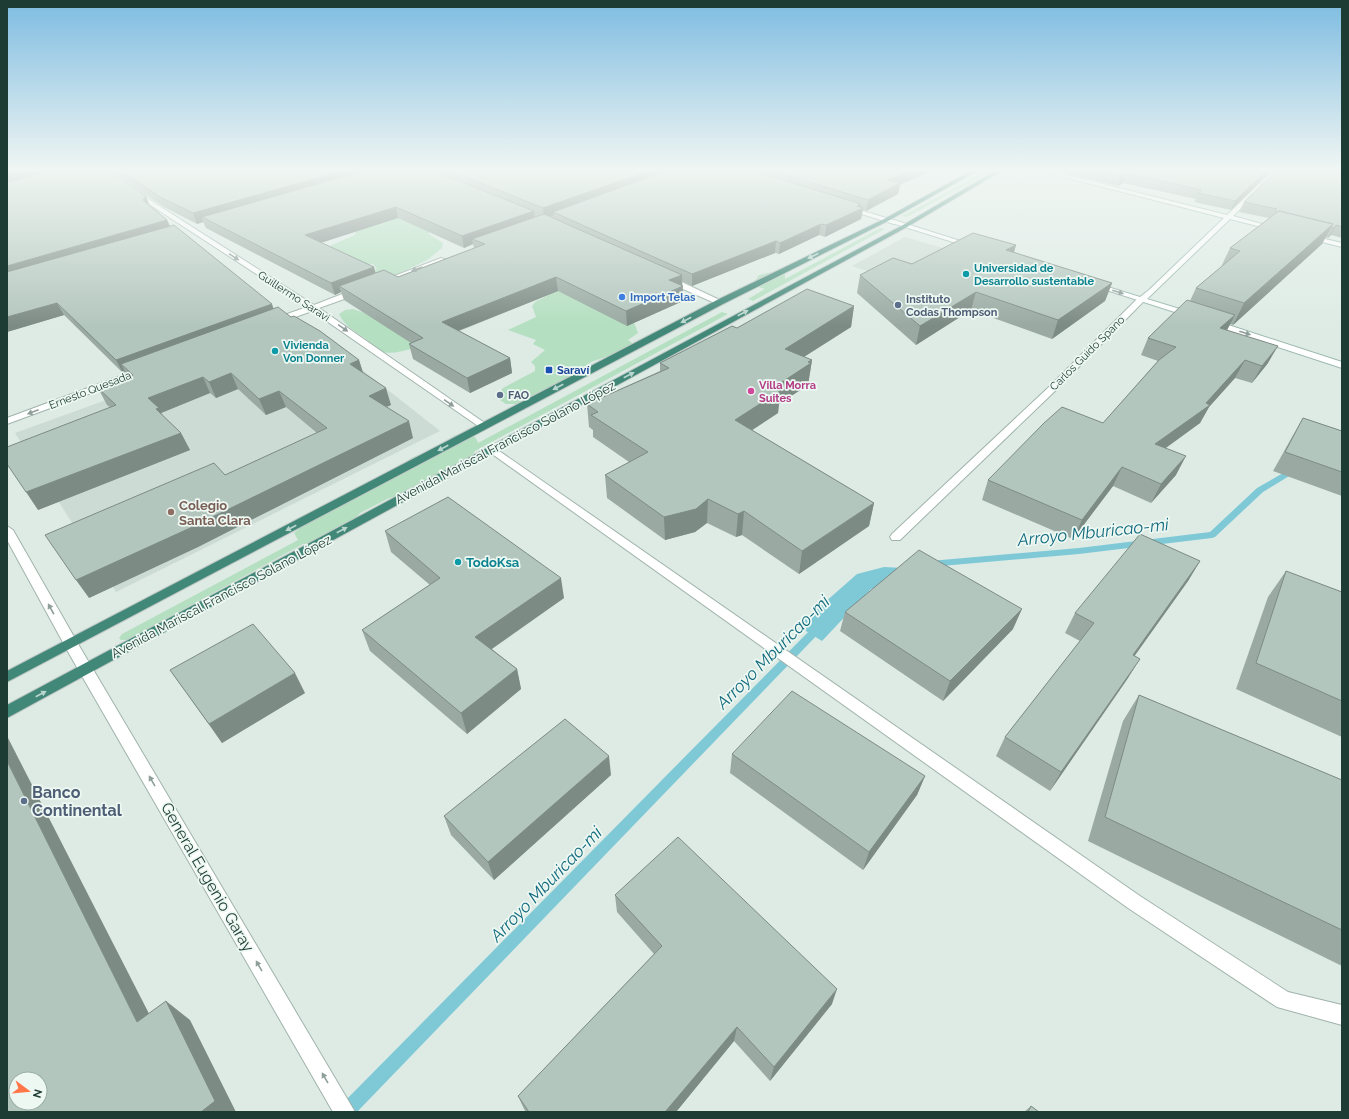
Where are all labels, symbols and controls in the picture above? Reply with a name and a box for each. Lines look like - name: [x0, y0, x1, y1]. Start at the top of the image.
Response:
- one-way arrow: [229, 253, 239, 261]
- one-way arrow: [807, 253, 819, 259]
- place label: Universidad de Desarrollo sustentable: [974, 262, 1095, 288]
- one-way arrow: [411, 267, 423, 273]
- street label: Guillermo Saravi: [255, 268, 332, 325]
- marker: Universidad de Desarrollo sustentable: [961, 269, 971, 279]
- one-way arrow: [1112, 289, 1124, 295]
- place label: Import Telas: [630, 291, 696, 304]
- marker: Import Telas: [617, 292, 627, 302]
- place label: Instituto Codas Thompson: [906, 293, 998, 319]
- marker: Instituto Codas Thompson: [893, 300, 903, 310]
- one-way arrow: [737, 310, 749, 317]
- street label: Carlos Guido Spano: [1047, 313, 1128, 393]
- one-way arrow: [680, 317, 691, 323]
- one-way arrow: [337, 324, 348, 332]
- one-way arrow: [1239, 331, 1251, 337]
- place label: Vivienda Von Donner: [283, 339, 345, 365]
- marker: Vivienda Von Donner: [270, 346, 280, 356]
- place label: Saraví: [557, 364, 589, 377]
- marker: Saraví: [544, 365, 554, 375]
- street label: Ernesto Quesada: [47, 369, 133, 412]
- one-way arrow: [623, 372, 635, 378]
- street label: Avenida Mariscal Francisco Solano López: [393, 378, 618, 507]
- place label: Villa Morra Suites: [759, 379, 816, 405]
- one-way arrow: [552, 384, 564, 390]
- marker: Villa Morra Suites: [746, 386, 756, 396]
- place label: FAO: [508, 389, 529, 402]
- marker: FAO: [495, 390, 505, 400]
- one-way arrow: [444, 399, 454, 407]
- one-way arrow: [26, 409, 38, 415]
- one-way arrow: [437, 444, 449, 451]
- place label: Colegio Santa Clara: [179, 498, 251, 528]
- marker: Colegio Santa Clara: [166, 507, 176, 517]
- water label: Arroyo Mburicao-mi: [1015, 514, 1170, 550]
- one-way arrow: [285, 524, 297, 531]
- one-way arrow: [336, 527, 348, 534]
- street label: Avenida Mariscal Francisco Solano López: [109, 532, 334, 661]
- place label: TodoKsa: [466, 555, 520, 570]
- marker: TodoKsa: [453, 557, 463, 567]
- water label: Arroyo Mburicao-mi: [712, 591, 834, 713]
- one-way arrow: [48, 603, 55, 615]
- one-way arrow: [35, 690, 47, 697]
- one-way arrow: [148, 775, 155, 787]
- place label: Banco Continental: [32, 783, 123, 820]
- marker: Banco Continental: [19, 796, 29, 806]
- street label: General Eugenio Garay: [157, 799, 258, 956]
- water label: Arroyo Mburicao-mi: [485, 822, 606, 946]
- one-way arrow: [256, 960, 263, 972]
- north arrow: [8, 1071, 48, 1111]
- one-way arrow: [321, 1072, 328, 1084]
- text: N: [30, 1088, 45, 1099]

